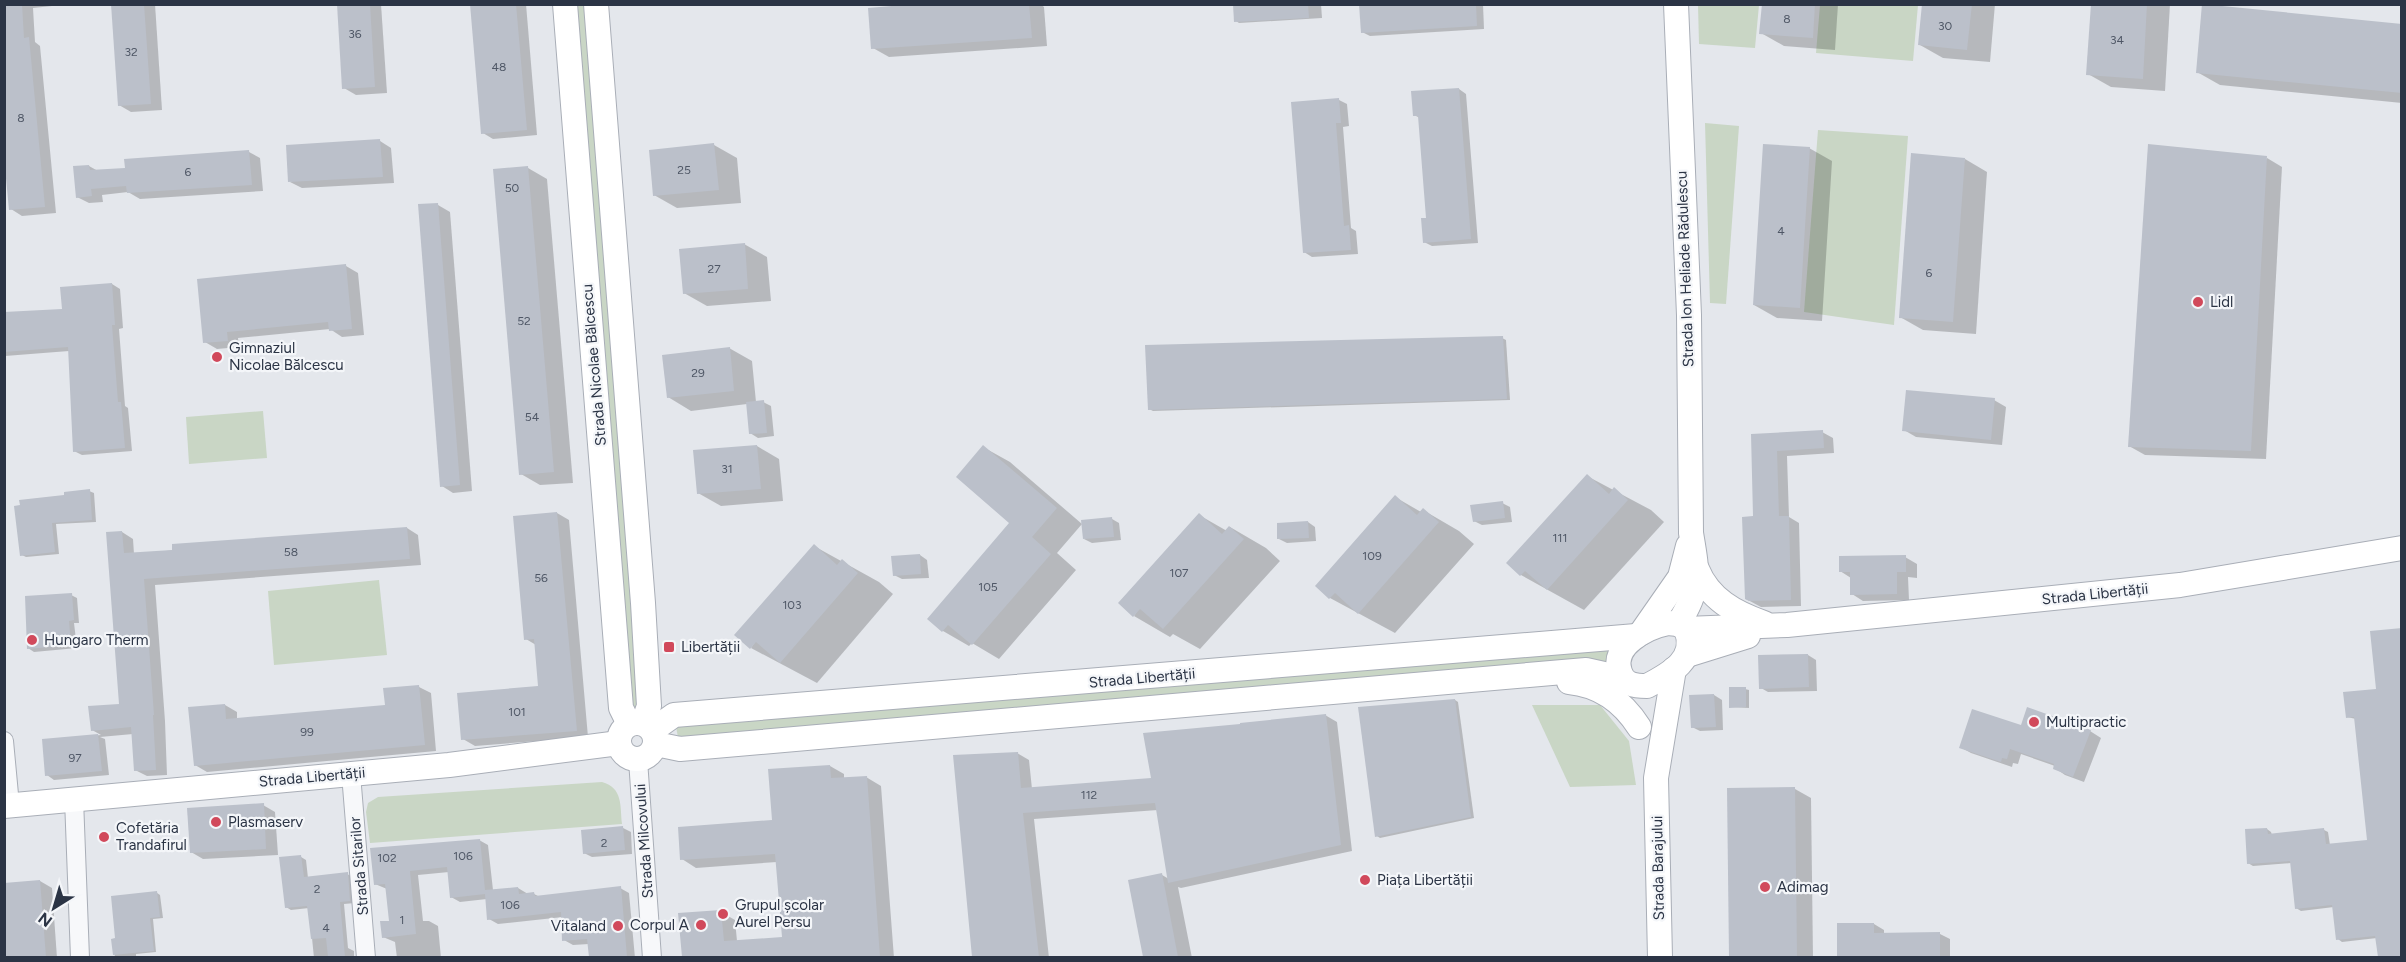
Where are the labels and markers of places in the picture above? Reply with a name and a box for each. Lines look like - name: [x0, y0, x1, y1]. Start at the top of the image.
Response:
- place label: Lidl: [2210, 293, 2233, 311]
- marker: Lidl: [2191, 295, 2205, 309]
- place label: Gimnaziul Nicolae Bălcescu: [229, 339, 344, 374]
- marker: Gimnaziul Nicolae Bălcescu: [210, 350, 224, 364]
- place label: Hungaro Therm: [44, 631, 149, 649]
- marker: Hungaro Therm: [25, 633, 39, 647]
- place label: Libertății: [681, 638, 740, 656]
- marker: Libertății: [662, 640, 676, 654]
- place label: Multipractic: [2046, 713, 2126, 731]
- marker: Multipractic: [2027, 715, 2041, 729]
- place label: Plasmaserv: [228, 813, 303, 831]
- marker: Plasmaserv: [209, 815, 223, 829]
- place label: Cofetăria Trandafirul: [116, 819, 187, 854]
- marker: Cofetăria Trandafirul: [97, 830, 111, 844]
- place label: Piața Libertății: [1377, 871, 1473, 889]
- marker: Piața Libertății: [1358, 873, 1372, 887]
- place label: Adimag: [1777, 878, 1829, 896]
- marker: Adimag: [1758, 880, 1772, 894]
- place label: Grupul școlar Aurel Persu: [735, 896, 824, 931]
- marker: Grupul școlar Aurel Persu: [716, 907, 730, 921]
- place label: Corpul A: [630, 916, 689, 934]
- place label: Vitaland: [551, 917, 606, 935]
- marker: Corpul A: [694, 918, 708, 932]
- marker: Vitaland: [611, 919, 625, 933]

